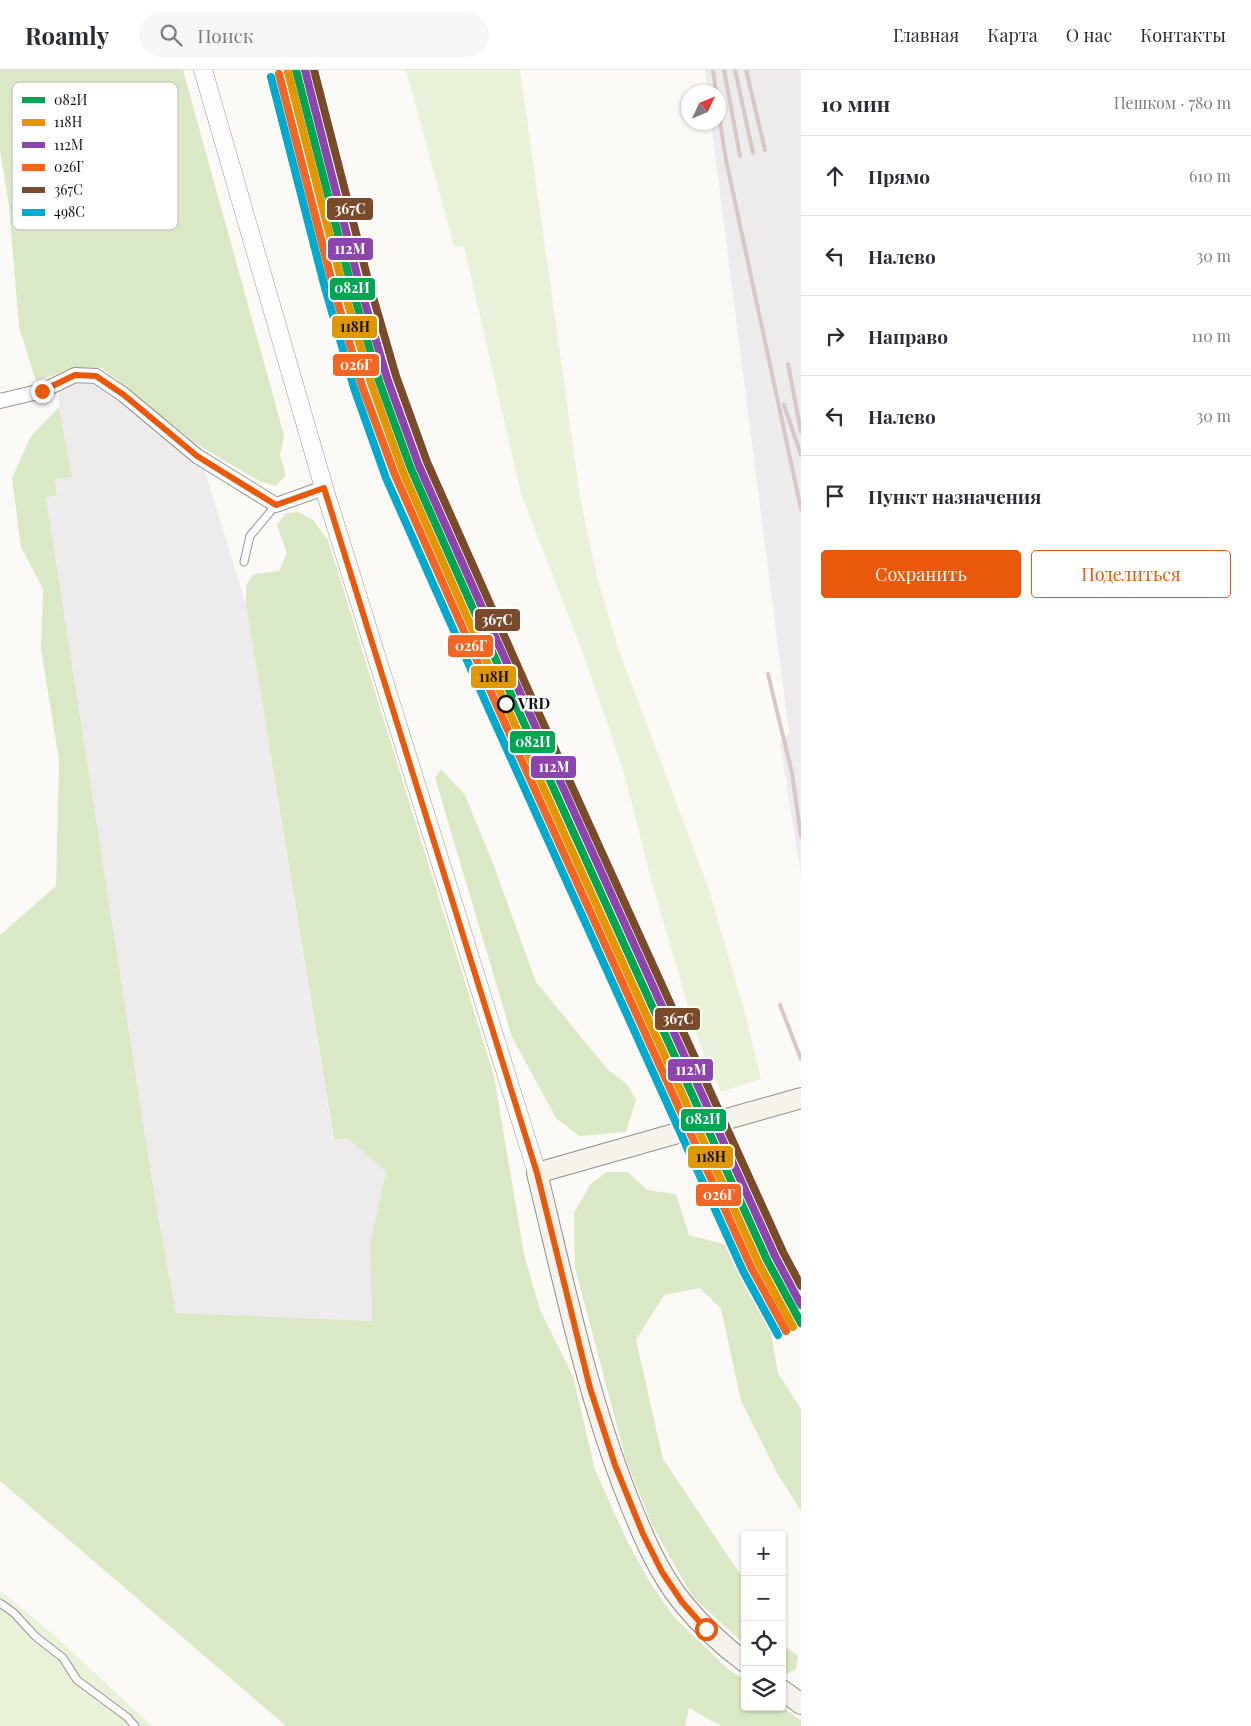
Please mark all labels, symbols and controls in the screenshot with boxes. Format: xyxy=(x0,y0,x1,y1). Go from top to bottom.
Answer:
search box xyxy=(139,12,489,57)
text: Roamly xyxy=(25,19,109,51)
icon: search xyxy=(157,21,185,49)
text: Поиск xyxy=(197,22,254,48)
text: Главная xyxy=(893,23,959,47)
text: Карта xyxy=(987,23,1038,47)
text: О нас xyxy=(1066,23,1112,47)
text: Контакты xyxy=(1140,23,1226,47)
legend xyxy=(12,82,178,230)
north arrow xyxy=(681,85,726,130)
text: 10 мин xyxy=(821,89,890,117)
text: 082И xyxy=(54,90,87,109)
text: Пешком · 780 m xyxy=(1114,92,1231,113)
text: 118Н xyxy=(54,112,83,131)
text: 112М xyxy=(54,135,83,154)
text: 026Г xyxy=(54,157,84,176)
icon: ahead xyxy=(821,162,849,190)
text: Прямо xyxy=(868,163,930,189)
text: 610 m xyxy=(1189,165,1231,186)
text: 367С xyxy=(54,180,83,199)
line badge: 367С xyxy=(326,197,374,221)
text: 367С xyxy=(335,199,366,218)
text: 498С xyxy=(54,202,85,221)
line badge: 112М xyxy=(327,237,374,261)
text: 112М xyxy=(334,239,366,258)
icon: left xyxy=(821,242,849,270)
text: Налево xyxy=(868,243,936,269)
text: 30 m xyxy=(1196,245,1231,266)
line badge: 082И xyxy=(329,277,376,301)
text: 082И xyxy=(334,278,370,297)
line badge: 118Н xyxy=(331,315,378,339)
text: 118Н xyxy=(340,317,370,336)
icon: right xyxy=(821,322,849,350)
text: Направо xyxy=(868,323,948,349)
text: 110 m xyxy=(1191,325,1231,346)
line badge: 026Г xyxy=(332,353,380,377)
text: 026Г xyxy=(340,355,372,374)
route end xyxy=(31,380,54,403)
icon: left xyxy=(821,402,849,430)
text: Налево xyxy=(868,403,936,429)
text: 30 m xyxy=(1196,405,1231,426)
icon: arrive xyxy=(821,482,849,510)
text: Пункт назначения xyxy=(868,483,1041,509)
button: Сохранить xyxy=(821,550,1021,598)
button: Поделиться xyxy=(1031,550,1231,598)
line badge: 367С xyxy=(474,608,521,632)
text: 367С xyxy=(482,610,513,629)
line badge: 026Г xyxy=(447,634,494,658)
text: 026Г xyxy=(455,636,487,655)
line badge: 118Н xyxy=(470,665,517,689)
text: 118Н xyxy=(479,667,509,686)
place label: VRD xyxy=(517,693,550,713)
marker: VRD xyxy=(497,695,515,713)
line badge: 082И xyxy=(509,730,556,754)
text: 082И xyxy=(515,732,551,751)
line badge: 112М xyxy=(530,755,577,779)
text: 112М xyxy=(538,757,570,776)
line badge: 367С xyxy=(654,1007,701,1031)
text: 367С xyxy=(663,1009,694,1028)
line badge: 112М xyxy=(667,1058,714,1082)
text: 112М xyxy=(675,1060,707,1079)
line badge: 082И xyxy=(680,1108,727,1132)
text: 082И xyxy=(685,1109,721,1128)
line badge: 118Н xyxy=(687,1145,734,1169)
text: 118Н xyxy=(696,1147,726,1166)
line badge: 026Г xyxy=(695,1183,742,1207)
text: 026Г xyxy=(703,1185,735,1204)
map controls xyxy=(741,1531,786,1711)
button: + xyxy=(741,1531,786,1576)
button: − xyxy=(741,1576,786,1621)
route start xyxy=(695,1618,718,1641)
button: locate xyxy=(741,1621,786,1666)
button: layers xyxy=(741,1666,786,1711)

